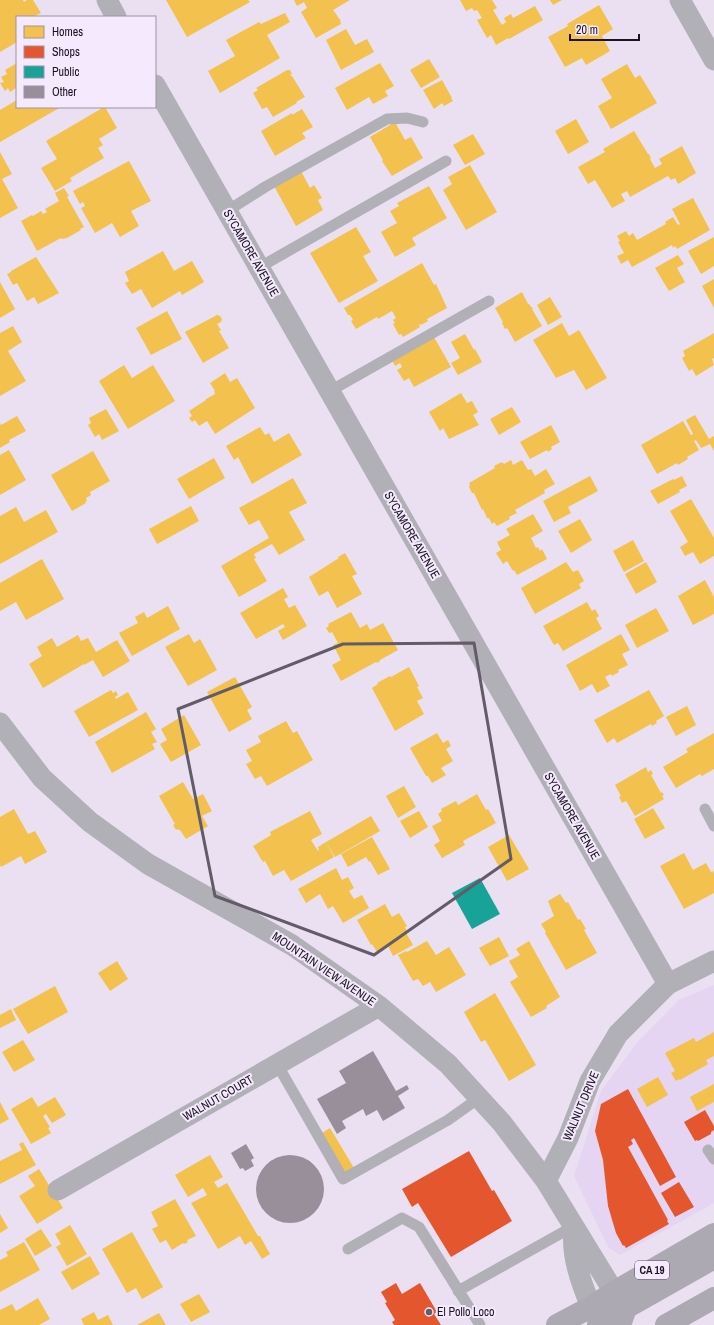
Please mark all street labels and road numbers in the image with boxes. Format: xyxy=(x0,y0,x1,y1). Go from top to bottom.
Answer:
street label: SYCAMORE AVENUE xyxy=(220,206,282,300)
street label: SYCAMORE AVENUE xyxy=(381,488,443,582)
street label: SYCAMORE AVENUE xyxy=(541,769,603,863)
street label: MOUNTAIN VIEW AVENUE xyxy=(269,928,379,1010)
street label: WALNUT DRIVE xyxy=(559,1069,603,1143)
street label: WALNUT COURT xyxy=(180,1071,256,1125)
road number: CA 19 xyxy=(635,1261,669,1279)

